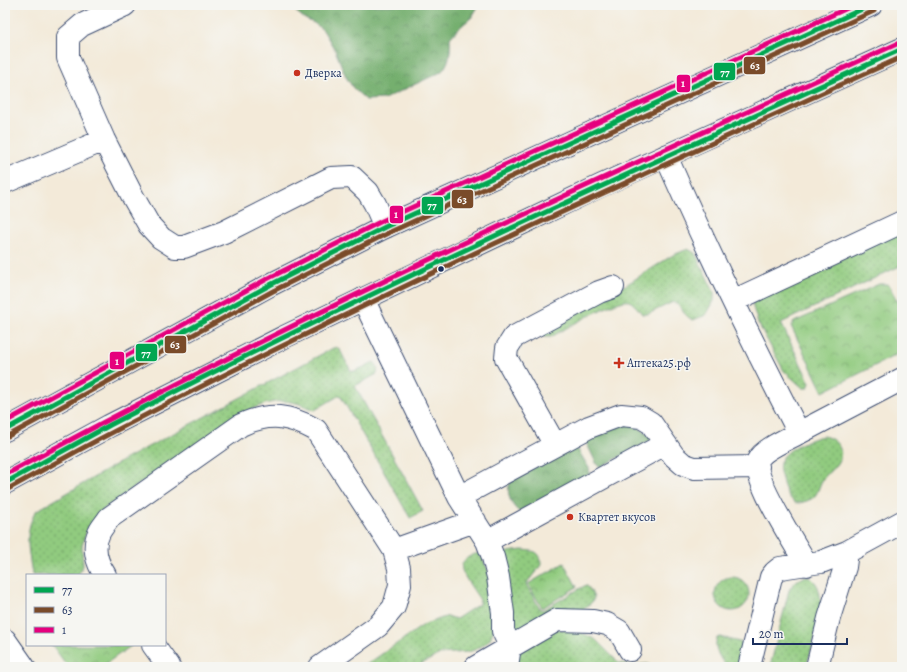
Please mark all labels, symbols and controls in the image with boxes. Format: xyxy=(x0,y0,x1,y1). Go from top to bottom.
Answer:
line badge: 63 xyxy=(743,56,766,75)
text: 63 xyxy=(750,58,760,73)
line badge: 77 xyxy=(713,62,736,81)
place label: Дверка xyxy=(305,65,342,81)
text: 77 xyxy=(720,65,730,80)
marker: Дверка xyxy=(292,68,302,78)
line badge: 1 xyxy=(676,74,691,93)
text: 1 xyxy=(681,76,685,91)
line badge: 63 xyxy=(451,189,474,209)
text: 63 xyxy=(457,192,467,207)
line badge: 77 xyxy=(421,196,444,215)
text: 77 xyxy=(427,198,437,213)
line badge: 1 xyxy=(389,205,404,224)
text: 1 xyxy=(394,207,398,222)
unlabelled marker xyxy=(436,264,446,274)
line badge: 63 xyxy=(164,335,187,354)
text: 63 xyxy=(170,337,180,352)
line badge: 77 xyxy=(135,343,158,362)
text: 77 xyxy=(141,346,151,361)
line badge: 1 xyxy=(109,351,125,370)
text: 1 xyxy=(115,354,119,369)
place label: Аптека25.рф xyxy=(626,355,691,371)
marker: Аптека25.рф xyxy=(614,358,624,368)
place label: Квартет вкусов xyxy=(578,509,656,525)
marker: Квартет вкусов xyxy=(565,512,575,522)
legend xyxy=(26,574,166,646)
text: 77 xyxy=(62,582,73,598)
text: 63 xyxy=(62,602,73,618)
scale bar xyxy=(753,620,847,646)
text: 1 xyxy=(62,622,66,638)
text: 20 m xyxy=(759,626,783,642)

